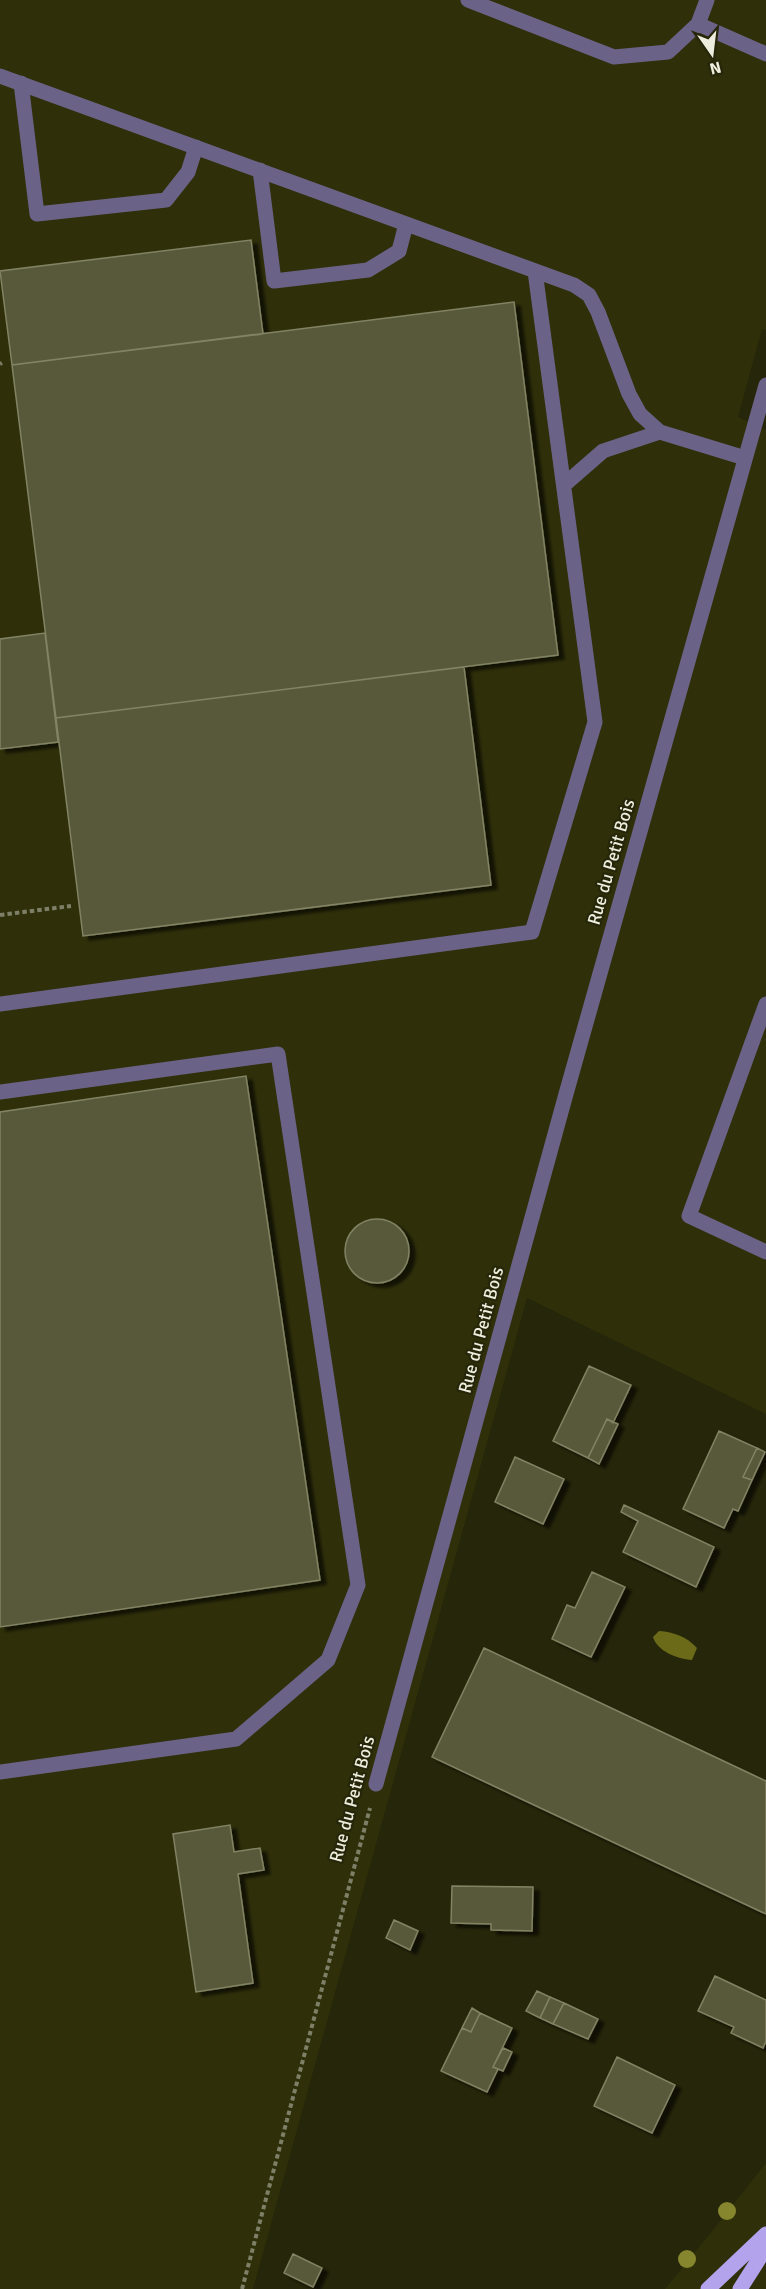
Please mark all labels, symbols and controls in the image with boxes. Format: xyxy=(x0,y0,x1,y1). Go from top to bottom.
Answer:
north arrow xyxy=(682,24,742,84)
text: N xyxy=(708,57,723,79)
street label: Rue du Petit Bois xyxy=(583,796,639,927)
street label: Rue du Petit Bois xyxy=(454,1264,508,1396)
street label: Rue du Petit Bois xyxy=(325,1733,379,1865)

